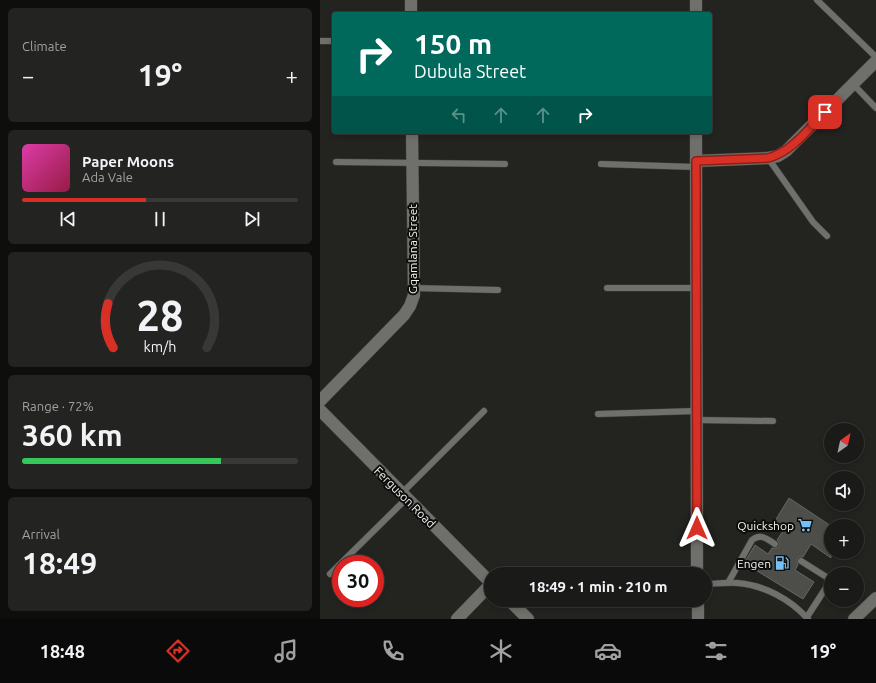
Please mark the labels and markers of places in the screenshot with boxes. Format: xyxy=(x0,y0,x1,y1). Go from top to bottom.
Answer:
pin xyxy=(808,95,842,129)
supermarket icon: Quickshop xyxy=(797,517,813,533)
place label: Quickshop xyxy=(737,519,794,532)
fuel station icon: Engen xyxy=(774,555,790,571)
place label: Engen xyxy=(737,557,771,570)

